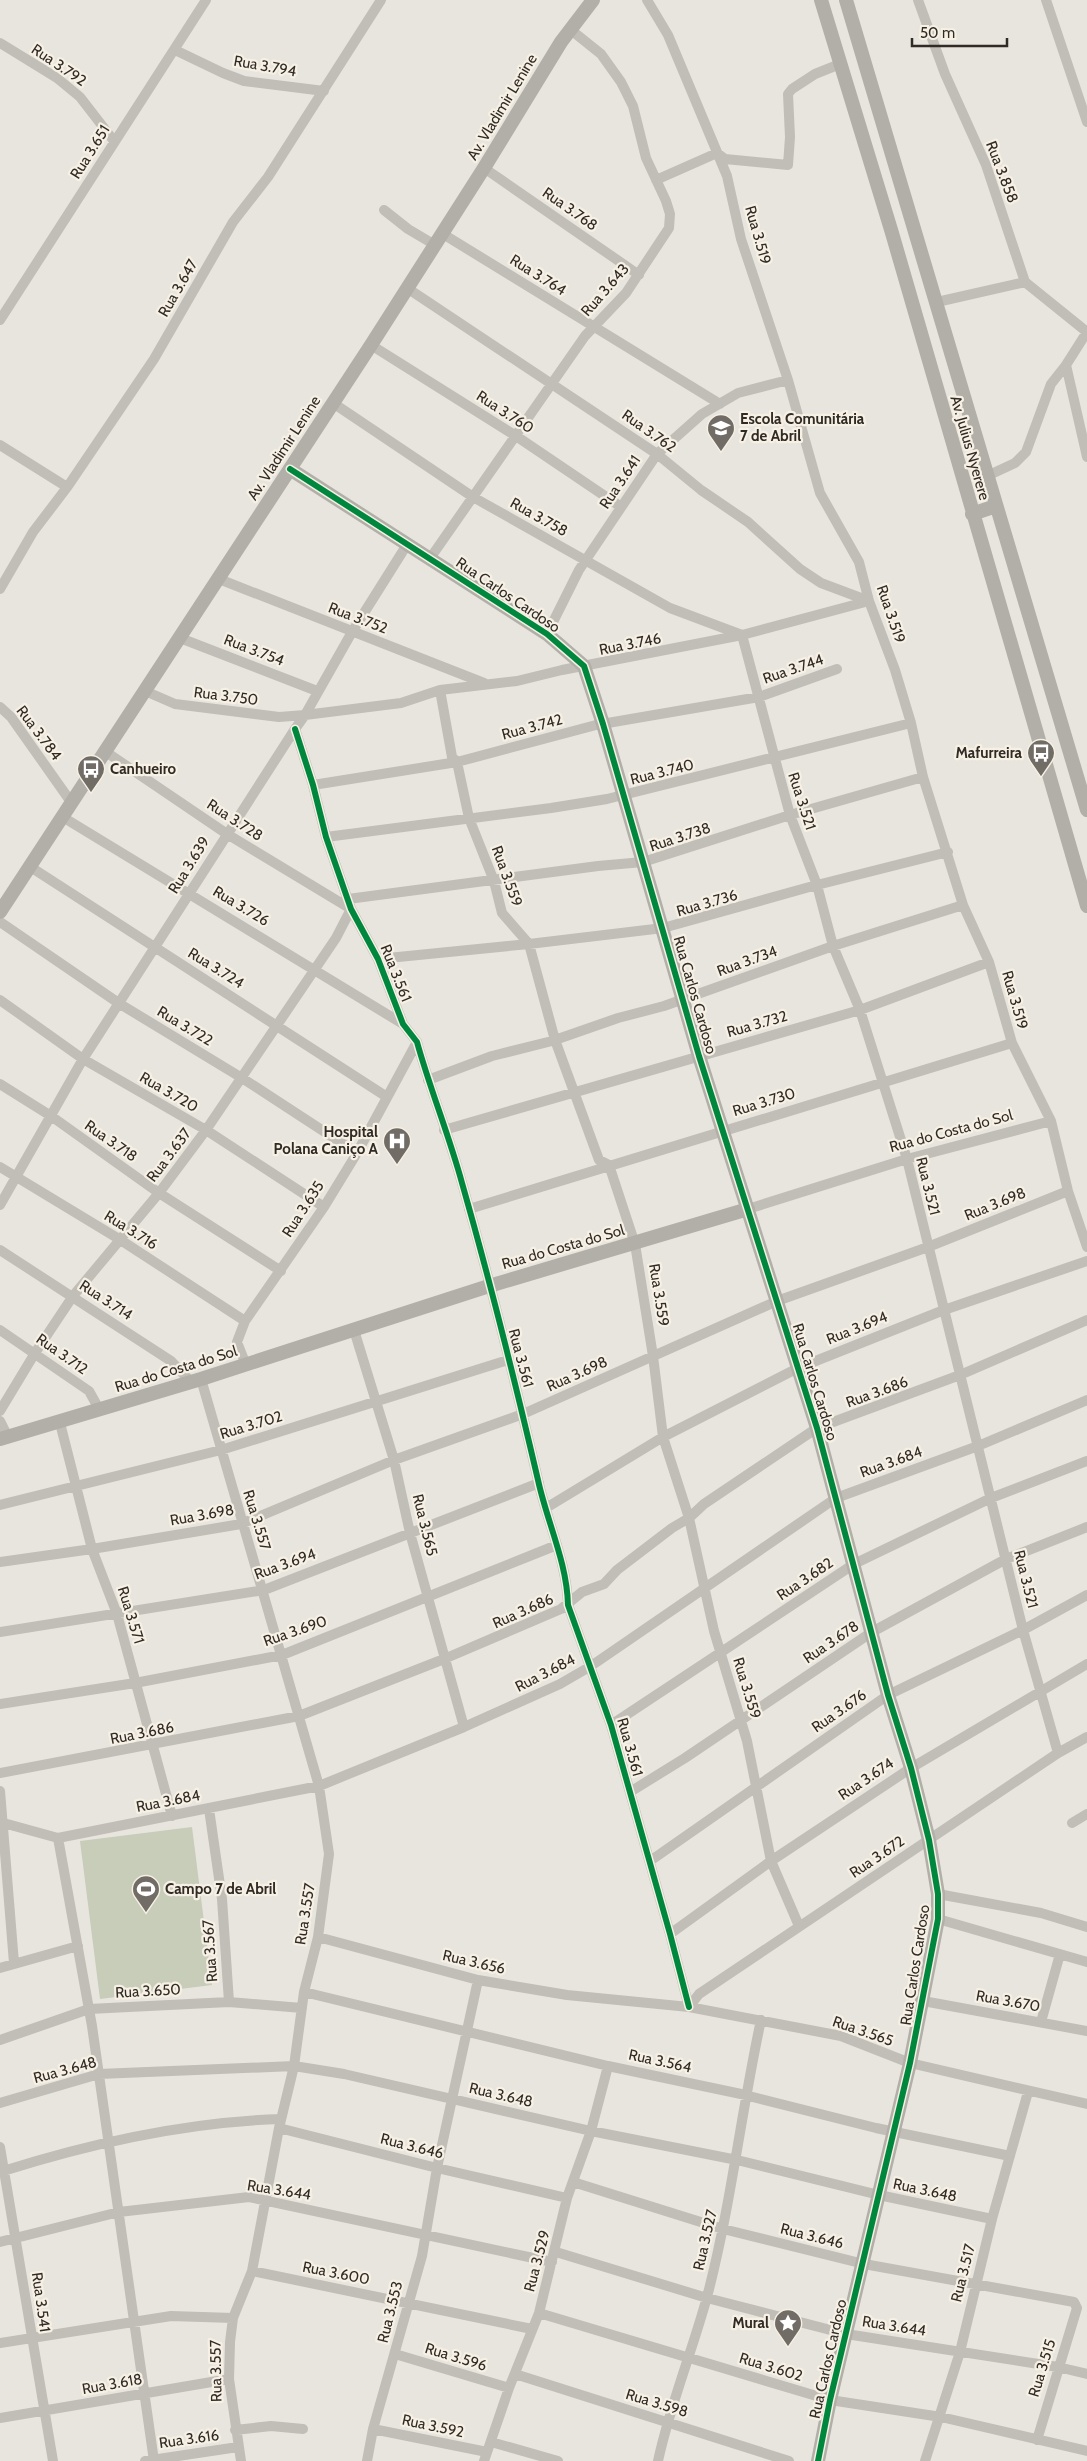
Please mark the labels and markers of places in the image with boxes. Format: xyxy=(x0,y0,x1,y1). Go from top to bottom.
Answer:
place label: Escola Comunitária 7 de Abril xyxy=(740,410,865,445)
school or university icon: Escola Comunitária 7 de Abril xyxy=(706,413,736,452)
bus stop icon: Mafurreira xyxy=(1026,738,1056,777)
place label: Mafurreira xyxy=(955,744,1023,762)
bus stop icon: Canhueiro xyxy=(76,754,106,793)
place label: Canhueiro xyxy=(110,760,177,778)
place label: Hospital Polana Caniço A xyxy=(274,1123,379,1158)
hospital icon: Hospital Polana Caniço A xyxy=(382,1126,412,1165)
sports icon: Campo 7 de Abril xyxy=(131,1874,161,1913)
place label: Campo 7 de Abril xyxy=(165,1880,276,1898)
place icon: Mural xyxy=(773,2308,803,2347)
place label: Mural xyxy=(732,2314,769,2332)

